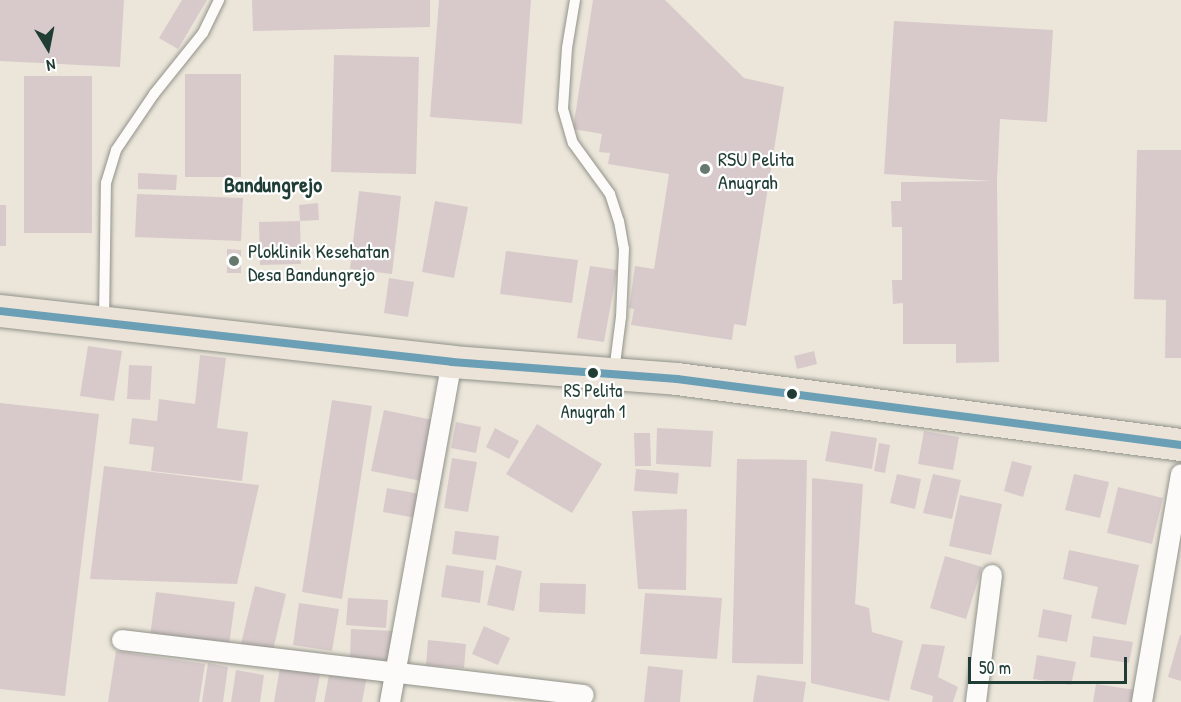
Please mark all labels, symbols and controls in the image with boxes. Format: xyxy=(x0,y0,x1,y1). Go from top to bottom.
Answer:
north arrow xyxy=(18,18,78,78)
text: N xyxy=(45,54,57,77)
place label: RSU Pelita Anugrah xyxy=(718,146,794,193)
marker: RSU Pelita Anugrah xyxy=(696,160,714,178)
district label: Bandungrejo xyxy=(224,172,322,198)
place label: Ploklinik Kesehatan Desa Bandungrejo xyxy=(248,238,390,285)
marker: Ploklinik Kesehatan Desa Bandungrejo xyxy=(225,252,243,270)
marker: RS Pelita Anugrah 1 xyxy=(587,367,599,379)
place label: RS Pelita Anugrah 1 xyxy=(561,381,625,424)
unlabelled marker xyxy=(786,388,798,400)
scale bar xyxy=(971,645,1130,683)
text: 50 m xyxy=(979,655,1011,680)

